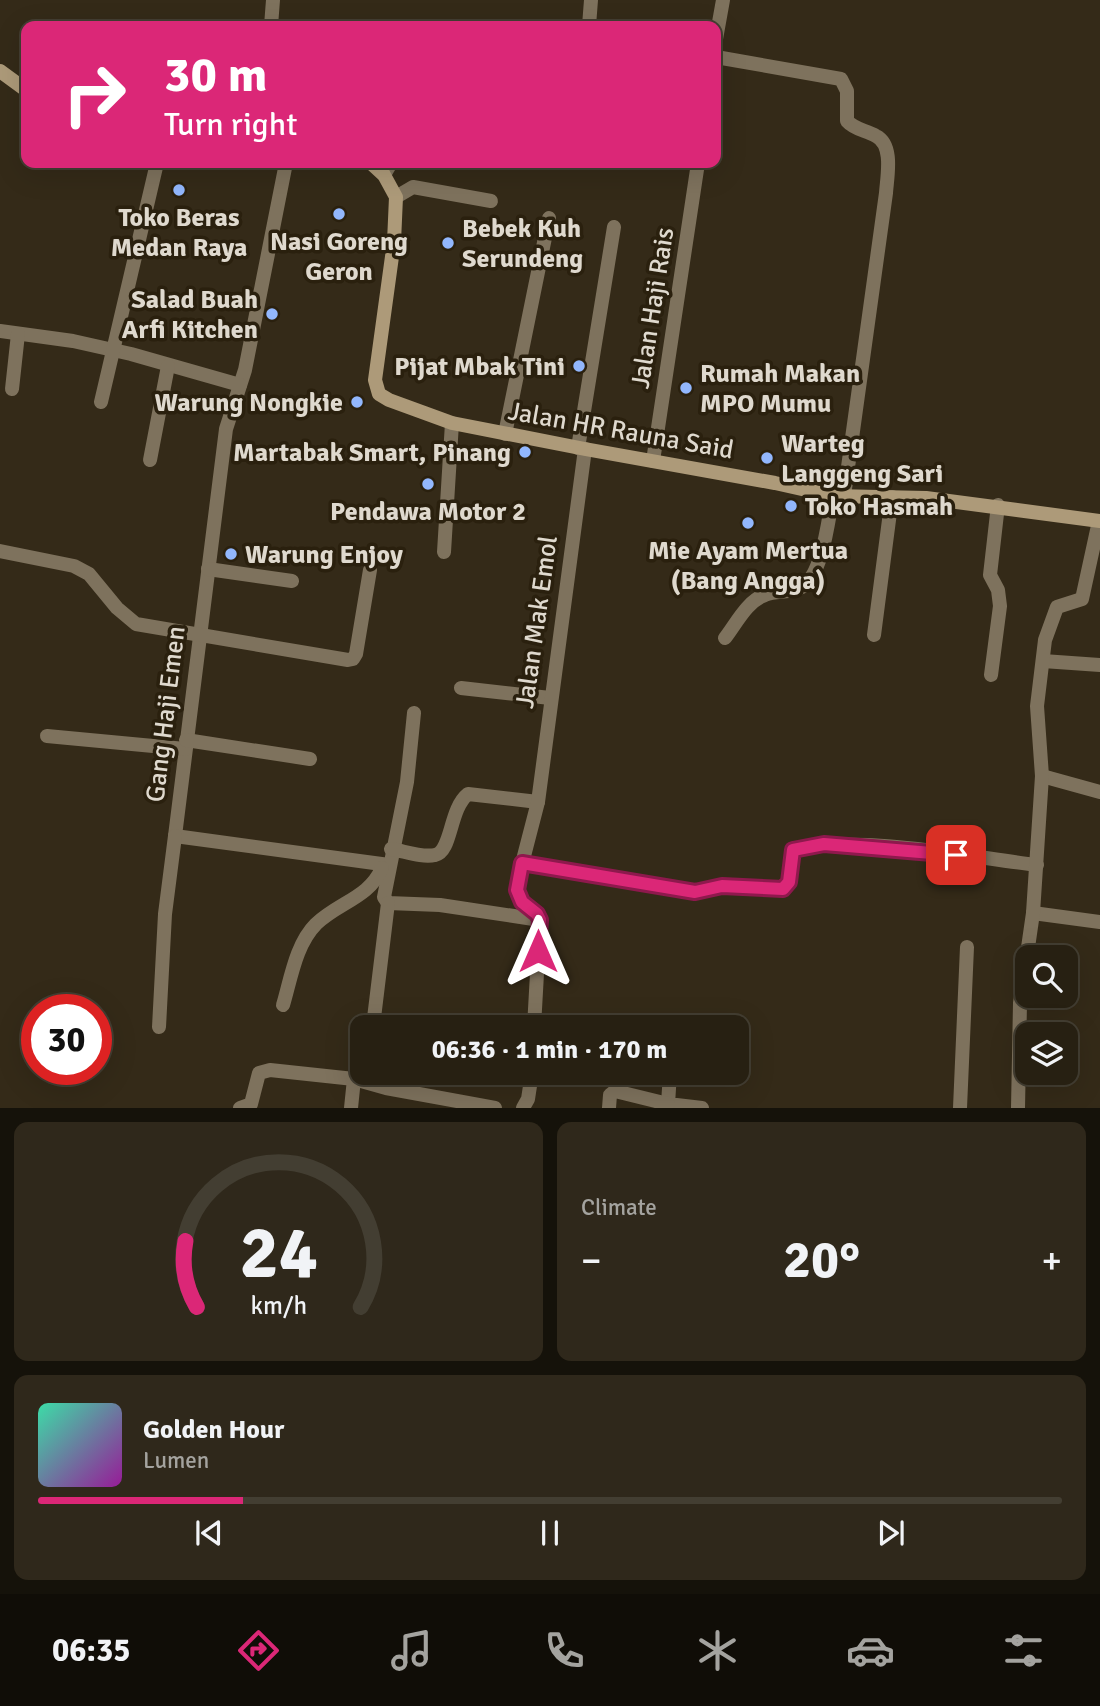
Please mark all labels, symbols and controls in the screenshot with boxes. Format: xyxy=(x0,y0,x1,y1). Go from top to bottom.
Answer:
text: 30 m xyxy=(164,45,267,105)
icon: right xyxy=(49,49,140,140)
text: Turn right xyxy=(164,105,297,144)
marker: Toko Beras Medan Raya xyxy=(171,182,187,198)
place label: Toko Beras Medan Raya xyxy=(111,202,247,264)
marker: Nasi Goreng Geron xyxy=(331,206,347,222)
place label: Bebek Kuh Serundeng xyxy=(462,213,583,275)
street label: Jalan Haji Rais xyxy=(624,225,682,391)
place label: Nasi Goreng Geron xyxy=(270,226,408,288)
marker: Bebek Kuh Serundeng xyxy=(440,235,456,251)
place label: Salad Buah Arfi Kitchen xyxy=(122,284,258,346)
marker: Salad Buah Arfi Kitchen xyxy=(264,306,280,322)
place label: Pijat Mbak Tini xyxy=(394,351,565,383)
marker: Pijat Mbak Tini xyxy=(571,358,587,374)
place label: Rumah Makan MPO Mumu xyxy=(700,358,860,420)
marker: Rumah Makan MPO Mumu xyxy=(678,380,694,396)
place label: Warung Nongkie xyxy=(155,387,343,419)
marker: Warung Nongkie xyxy=(349,394,365,410)
street label: Jalan HR Rauna Said xyxy=(506,395,736,467)
place label: Warteg Langgeng Sari xyxy=(781,428,943,490)
place label: Martabak Smart, Pinang xyxy=(233,437,511,469)
marker: Martabak Smart, Pinang xyxy=(517,444,533,460)
marker: Warteg Langgeng Sari xyxy=(759,450,775,466)
marker: Pendawa Motor 2 xyxy=(420,476,436,492)
place label: Toko Hasmah xyxy=(805,491,953,523)
place label: Pendawa Motor 2 xyxy=(330,496,526,528)
marker: Toko Hasmah xyxy=(783,498,799,514)
marker: Mie Ayam Mertua (Bang Angga) xyxy=(740,515,756,531)
street label: Jalan Mak Emol xyxy=(509,534,565,711)
place label: Mie Ayam Mertua (Bang Angga) xyxy=(648,535,848,597)
place label: Warung Enjoy xyxy=(245,539,403,571)
marker: Warung Enjoy xyxy=(223,546,239,562)
street label: Gang Haji Emen xyxy=(139,624,193,804)
pin xyxy=(926,825,986,885)
icon: arrive xyxy=(937,836,975,874)
position arrow xyxy=(501,914,575,988)
map controls xyxy=(1015,945,1078,1085)
button: search xyxy=(1015,945,1078,1008)
speed limit sign: 30 xyxy=(21,994,112,1085)
button: layers xyxy=(1015,1022,1078,1085)
text: 06:36 · 1 min · 170 m xyxy=(432,1034,667,1066)
text: Climate xyxy=(581,1193,657,1222)
text: 24 xyxy=(239,1210,318,1299)
text: 20° xyxy=(783,1228,860,1292)
text: − xyxy=(581,1237,602,1284)
text: + xyxy=(1041,1237,1062,1284)
text: km/h xyxy=(250,1290,307,1321)
text: Golden Hour xyxy=(143,1414,284,1446)
text: Lumen xyxy=(143,1446,209,1475)
icon: previous xyxy=(190,1514,228,1552)
icon: pause xyxy=(531,1514,569,1552)
icon: next xyxy=(872,1514,910,1552)
icon: directions xyxy=(234,1626,283,1675)
icon: music xyxy=(387,1626,436,1675)
icon: phone xyxy=(540,1626,589,1675)
icon: climate xyxy=(693,1626,742,1675)
icon: car xyxy=(846,1626,895,1675)
icon: filters xyxy=(999,1626,1048,1675)
text: 06:35 xyxy=(52,1631,131,1670)

